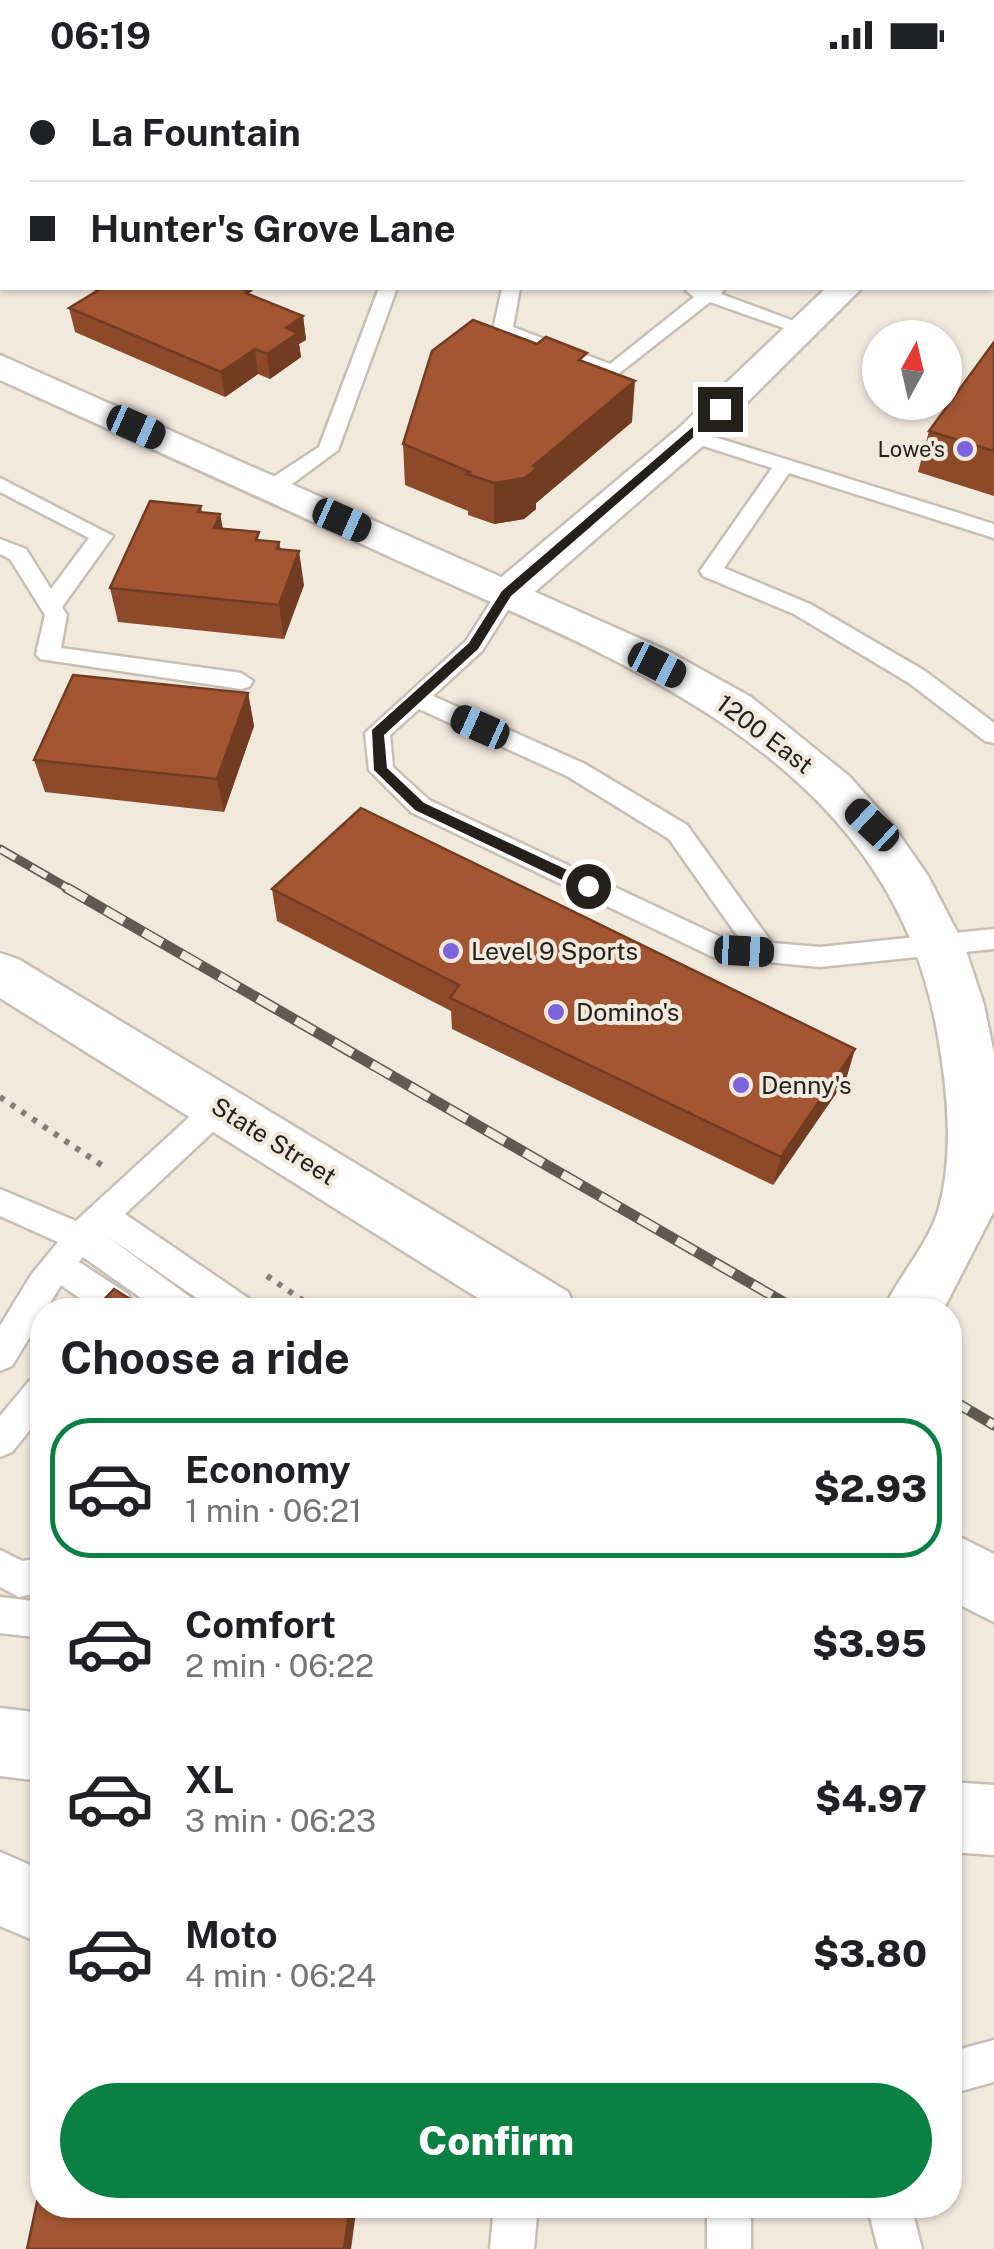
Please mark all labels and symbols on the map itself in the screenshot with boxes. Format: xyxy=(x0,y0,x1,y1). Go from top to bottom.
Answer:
north arrow xyxy=(862,320,962,420)
route end xyxy=(698,387,743,432)
car xyxy=(102,401,170,453)
place label: Lowe's xyxy=(878,436,945,462)
marker: Lowe's xyxy=(954,438,976,460)
car xyxy=(308,494,376,546)
car xyxy=(623,638,691,692)
street label: 1200 East xyxy=(711,688,819,780)
car xyxy=(446,701,514,753)
car xyxy=(840,794,904,856)
route start xyxy=(566,864,611,909)
car xyxy=(713,934,775,968)
place label: Level 9 Sports xyxy=(471,936,638,966)
marker: Level 9 Sports xyxy=(440,940,462,962)
place label: Domino's xyxy=(576,997,679,1027)
marker: Domino's xyxy=(545,1001,567,1023)
place label: Denny's xyxy=(761,1070,852,1100)
marker: Denny's xyxy=(730,1074,752,1096)
street label: State Street xyxy=(206,1091,342,1191)

